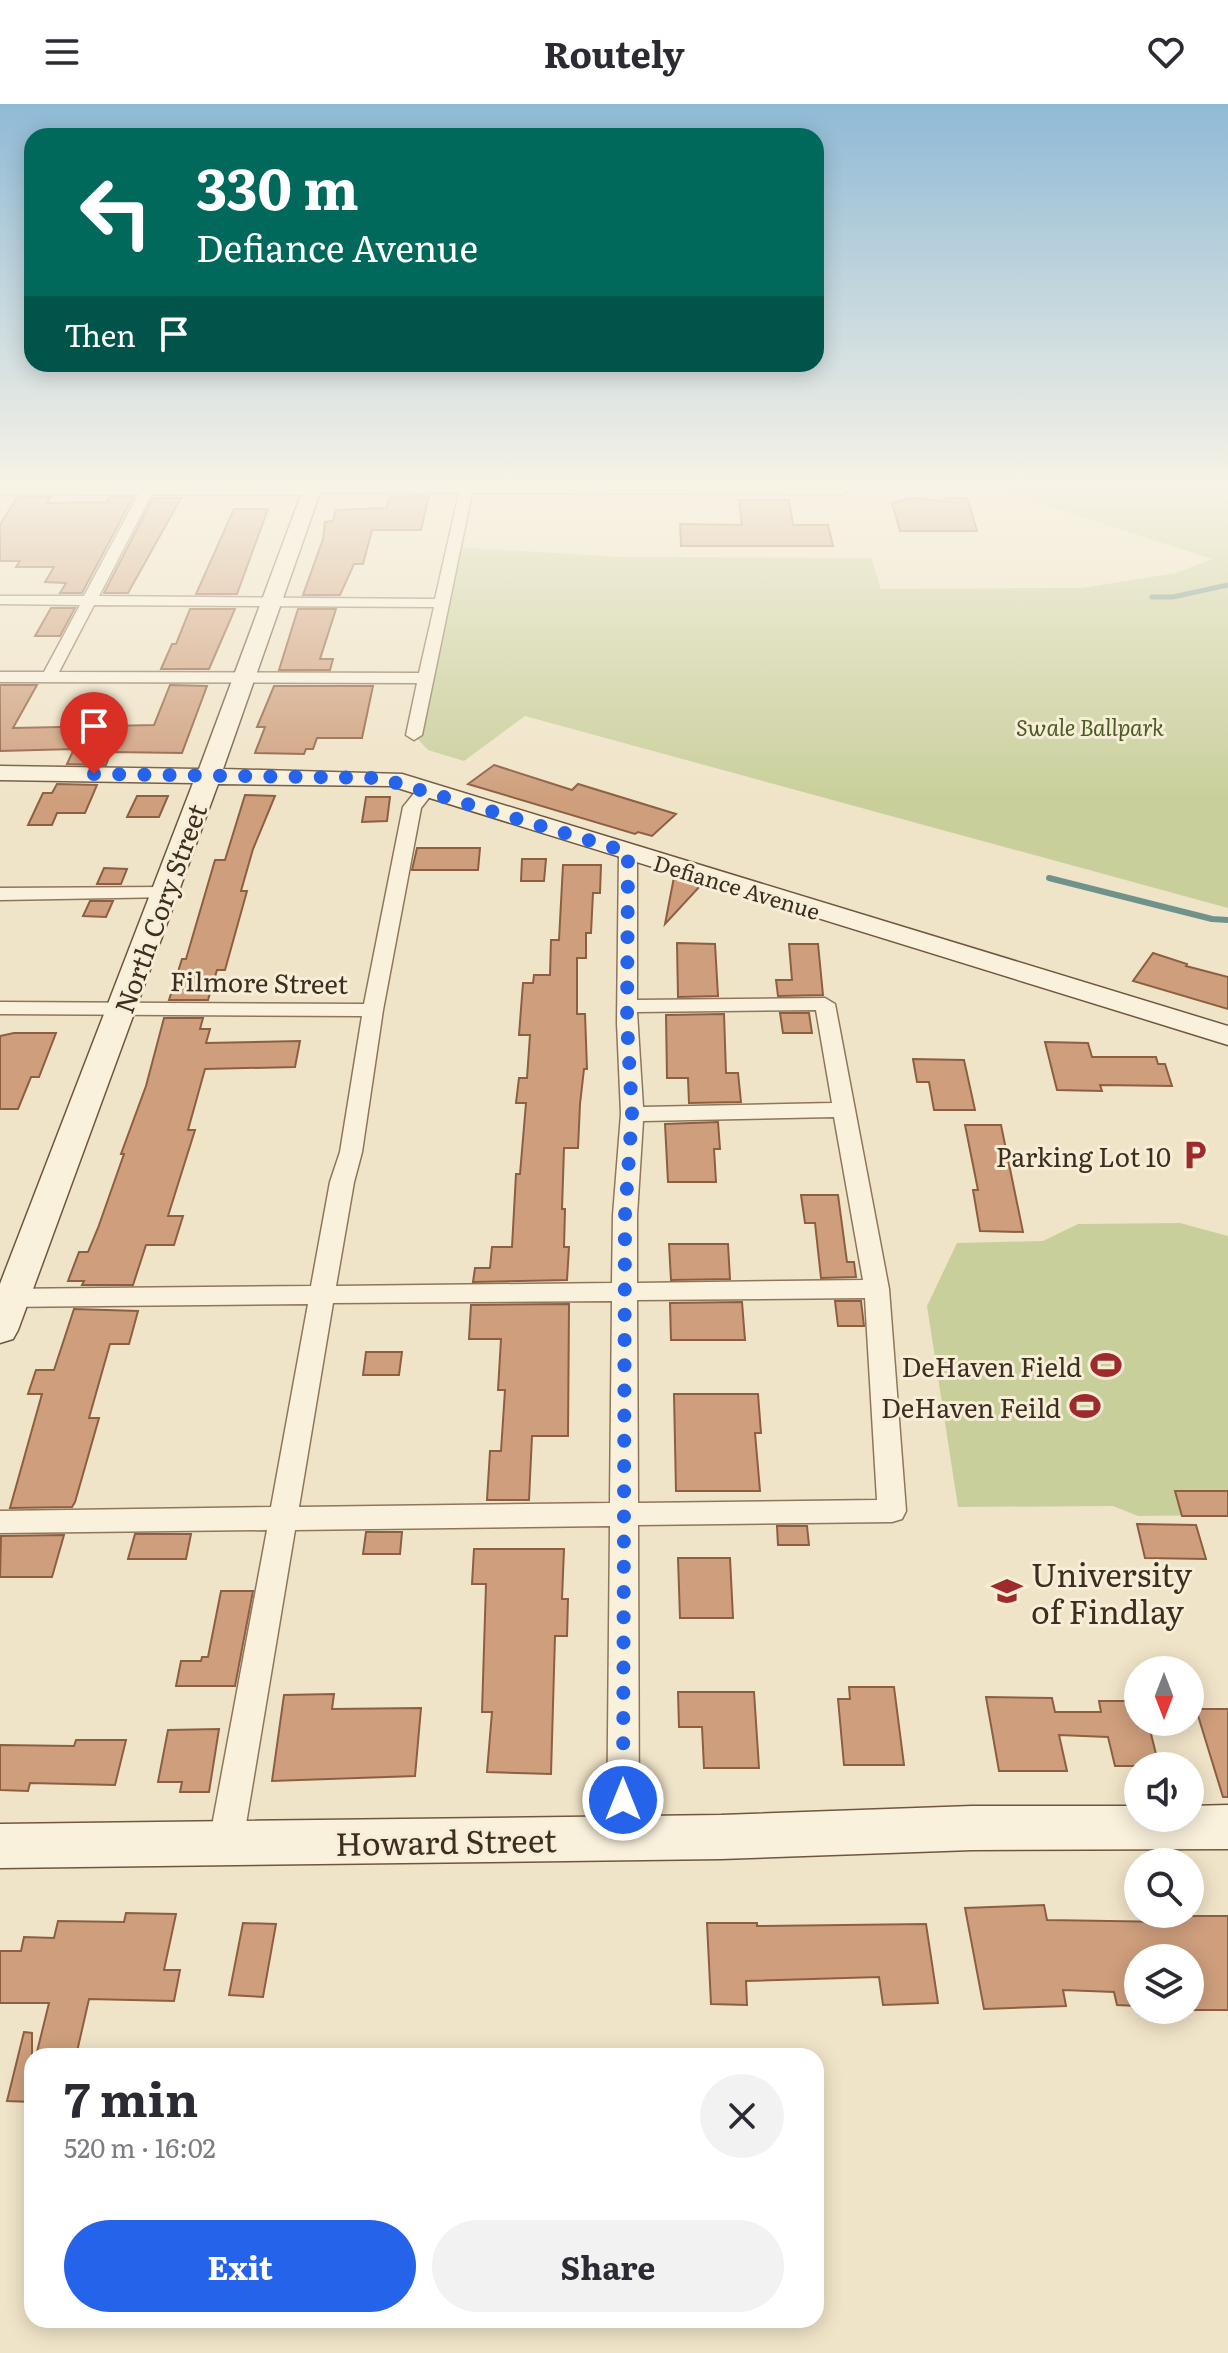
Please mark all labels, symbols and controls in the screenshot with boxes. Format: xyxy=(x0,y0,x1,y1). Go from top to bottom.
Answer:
text: Routely xyxy=(543,26,685,79)
icon: menu xyxy=(40,30,84,74)
icon: heart xyxy=(1144,30,1188,74)
text: 330 m xyxy=(196,144,359,227)
icon: left xyxy=(64,160,168,264)
text: Defiance Avenue xyxy=(196,220,478,273)
text: Then xyxy=(64,312,136,356)
icon: arrive xyxy=(152,312,196,356)
pin xyxy=(60,692,128,774)
icon: arrive xyxy=(72,704,116,748)
park label: Swale Ballpark xyxy=(1016,710,1164,743)
street label: North Cory Street xyxy=(103,797,215,1018)
street label: Defiance Avenue xyxy=(650,845,824,927)
street label: Filmore Street xyxy=(170,960,349,1002)
place label: Parking Lot 10 xyxy=(996,1136,1171,1175)
parking icon: Parking Lot 10 xyxy=(1178,1138,1212,1172)
place label: DeHaven Field xyxy=(901,1346,1082,1385)
sports icon: DeHaven Field xyxy=(1089,1348,1123,1382)
place label: DeHaven Feild xyxy=(881,1387,1061,1426)
sports icon: DeHaven Feild xyxy=(1068,1389,1102,1423)
place label: University of Findlay xyxy=(1031,1549,1193,1634)
school or university icon: University of Findlay xyxy=(990,1574,1024,1608)
north arrow xyxy=(1124,1656,1204,1736)
map controls xyxy=(1124,1656,1204,2024)
button: sound xyxy=(1124,1752,1204,1832)
position arrow xyxy=(581,1758,665,1842)
street label: Howard Street xyxy=(335,1814,557,1866)
button: search xyxy=(1124,1848,1204,1928)
button: layers xyxy=(1124,1944,1204,2024)
text: 7 min xyxy=(64,2061,198,2132)
button: close xyxy=(700,2074,784,2158)
text: 520 m · 16:02 xyxy=(64,2127,216,2166)
button: Exit xyxy=(64,2220,416,2312)
button: Share xyxy=(432,2220,784,2312)

